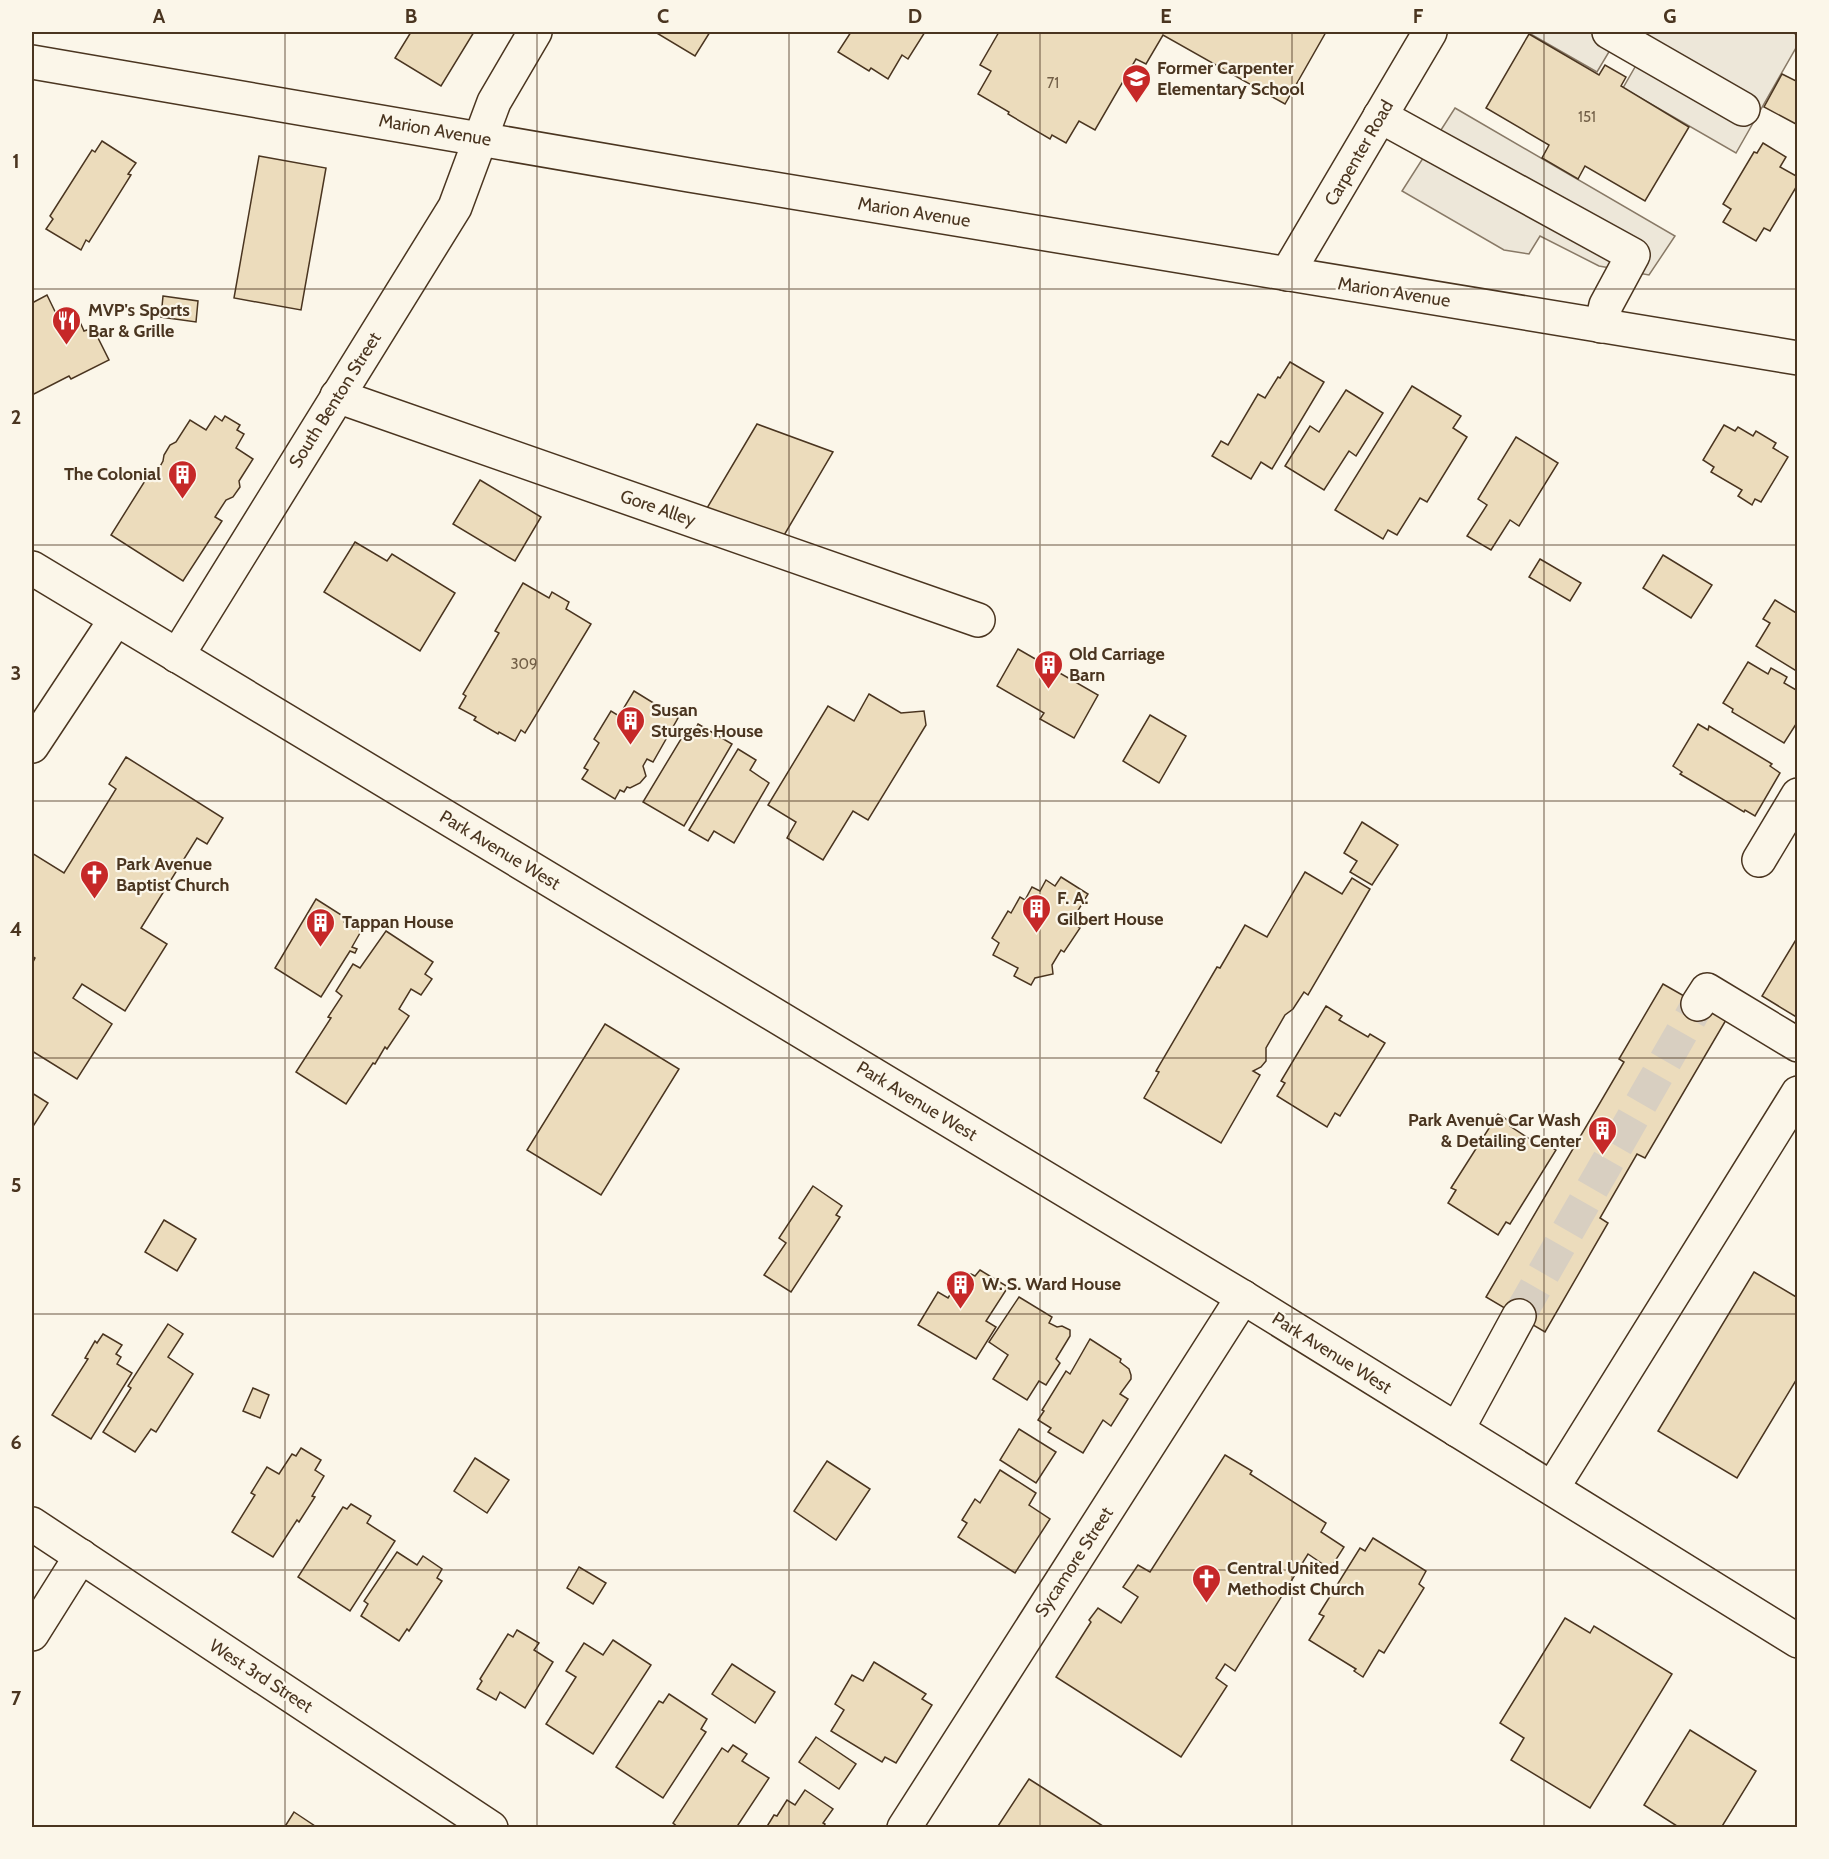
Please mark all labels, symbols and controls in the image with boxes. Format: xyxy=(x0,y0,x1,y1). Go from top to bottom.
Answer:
text: A xyxy=(153,4,166,28)
text: B xyxy=(405,4,417,28)
text: C xyxy=(657,4,669,28)
text: D xyxy=(908,4,922,28)
text: E xyxy=(1160,4,1172,28)
text: F xyxy=(1413,4,1424,28)
text: G xyxy=(1663,4,1677,28)
place label: Former Carpenter Elementary School xyxy=(1157,57,1305,100)
school or university icon: Former Carpenter Elementary School xyxy=(1120,62,1152,104)
house number: 71 xyxy=(1047,74,1059,92)
street label: Carpenter Road xyxy=(1320,96,1398,210)
house number: 151 xyxy=(1578,108,1596,126)
street label: Marion Avenue xyxy=(377,109,493,151)
text: 1 xyxy=(12,149,20,173)
street label: Marion Avenue xyxy=(856,192,972,232)
street label: Marion Avenue xyxy=(1336,272,1452,312)
place label: MVP's Sports Bar & Grille xyxy=(88,299,190,342)
restaurant icon: MVP's Sports Bar & Grille xyxy=(51,304,83,346)
street label: South Benton Street xyxy=(284,328,386,472)
text: 2 xyxy=(11,405,21,429)
building icon: The Colonial xyxy=(166,458,198,500)
place label: The Colonial xyxy=(64,463,161,485)
street label: Gore Alley xyxy=(617,485,699,531)
place label: Old Carriage Barn xyxy=(1069,643,1165,686)
building icon: Old Carriage Barn xyxy=(1032,648,1064,690)
house number: 309 xyxy=(510,655,538,673)
text: 3 xyxy=(11,661,21,685)
place label: Susan Sturges House xyxy=(651,699,763,742)
building icon: Susan Sturges House xyxy=(614,704,646,746)
street label: Park Avenue West xyxy=(436,805,564,895)
place label: Park Avenue Baptist Church xyxy=(116,853,229,896)
church icon: Park Avenue Baptist Church xyxy=(79,858,111,900)
place label: F. A. Gilbert House xyxy=(1057,887,1164,930)
building icon: F. A. Gilbert House xyxy=(1020,892,1052,934)
building icon: Tappan House xyxy=(305,906,337,948)
place label: Tappan House xyxy=(342,911,454,933)
text: 4 xyxy=(10,917,22,941)
street label: Park Avenue West xyxy=(853,1056,981,1146)
place label: Park Avenue Car Wash & Detailing Center xyxy=(1408,1109,1581,1152)
building icon: Park Avenue Car Wash & Detailing Center xyxy=(1586,1114,1618,1156)
text: 5 xyxy=(11,1173,21,1197)
building icon: W. S. Ward House xyxy=(945,1268,977,1310)
place label: W. S. Ward House xyxy=(982,1273,1121,1295)
street label: Park Avenue West xyxy=(1268,1307,1396,1399)
text: 6 xyxy=(10,1430,22,1454)
street label: Sycamore Street xyxy=(1030,1503,1118,1621)
place label: Central United Methodist Church xyxy=(1227,1557,1365,1600)
church icon: Central United Methodist Church xyxy=(1190,1562,1222,1604)
street label: West 3rd Street xyxy=(205,1634,317,1718)
text: 7 xyxy=(11,1686,22,1710)

